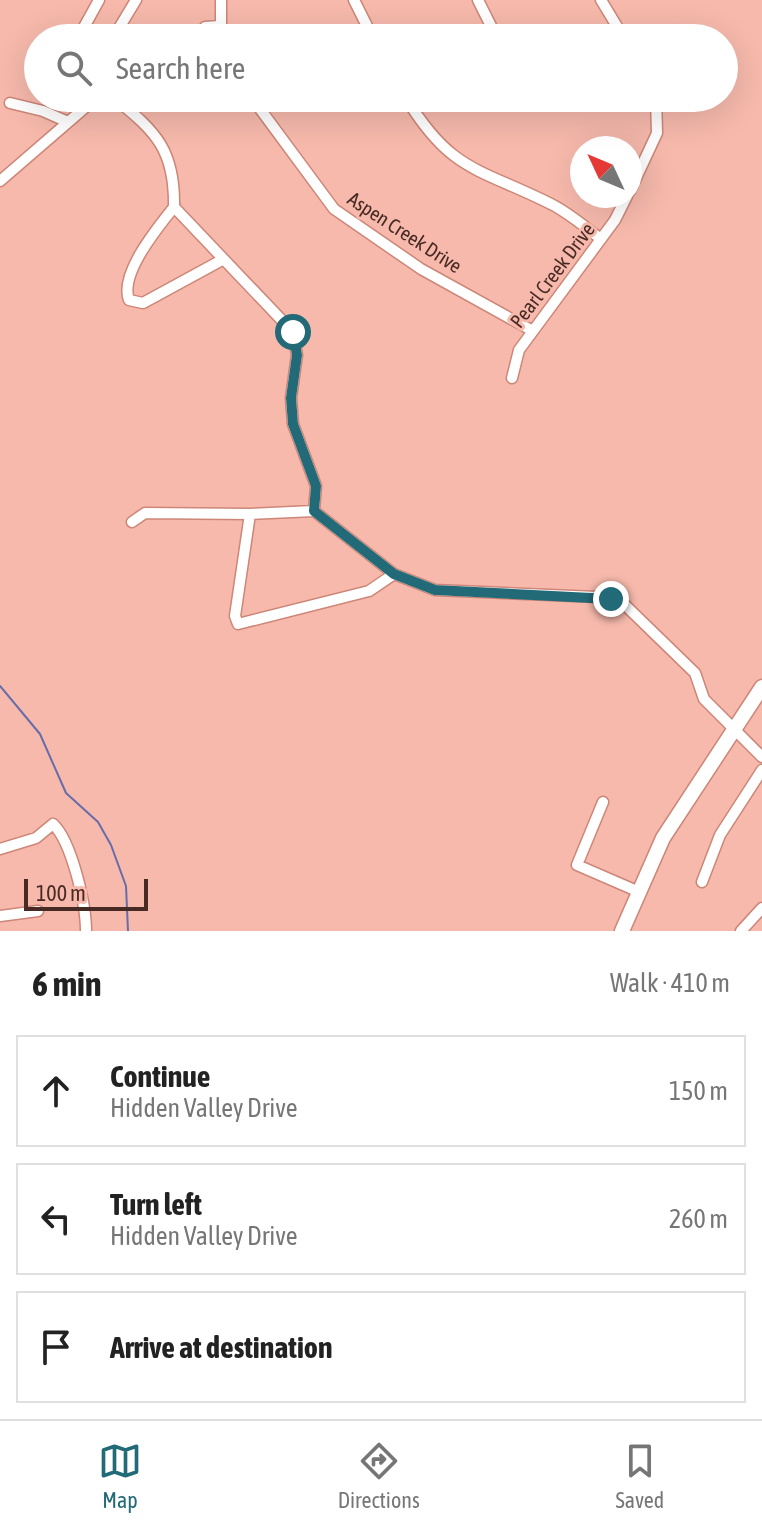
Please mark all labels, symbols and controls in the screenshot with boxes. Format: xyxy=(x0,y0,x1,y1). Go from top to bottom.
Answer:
search box xyxy=(24,24,738,112)
icon: search xyxy=(52,46,96,90)
text: Search here xyxy=(116,51,245,85)
north arrow xyxy=(570,136,642,208)
street label: Aspen Creek Drive xyxy=(344,187,466,277)
street label: Pearl Creek Drive xyxy=(505,218,599,332)
route start xyxy=(275,314,311,350)
route end xyxy=(593,581,629,617)
scale bar xyxy=(24,875,148,911)
text: 100 m xyxy=(36,880,86,906)
text: 6 min xyxy=(32,964,101,1003)
text: Walk · 410 m xyxy=(610,968,730,998)
text: Continue xyxy=(110,1059,210,1093)
icon: ahead xyxy=(34,1069,78,1113)
text: 150 m xyxy=(669,1076,728,1106)
text: Hidden Valley Drive xyxy=(110,1093,298,1123)
text: Turn left xyxy=(110,1187,202,1221)
icon: left xyxy=(34,1197,78,1241)
text: 260 m xyxy=(669,1204,728,1234)
text: Hidden Valley Drive xyxy=(110,1221,298,1251)
icon: arrive xyxy=(34,1325,78,1369)
text: Arrive at destination xyxy=(110,1330,332,1364)
tab: Map xyxy=(98,1439,142,1513)
tab: Directions xyxy=(338,1439,420,1513)
tab: Saved xyxy=(615,1439,664,1513)

